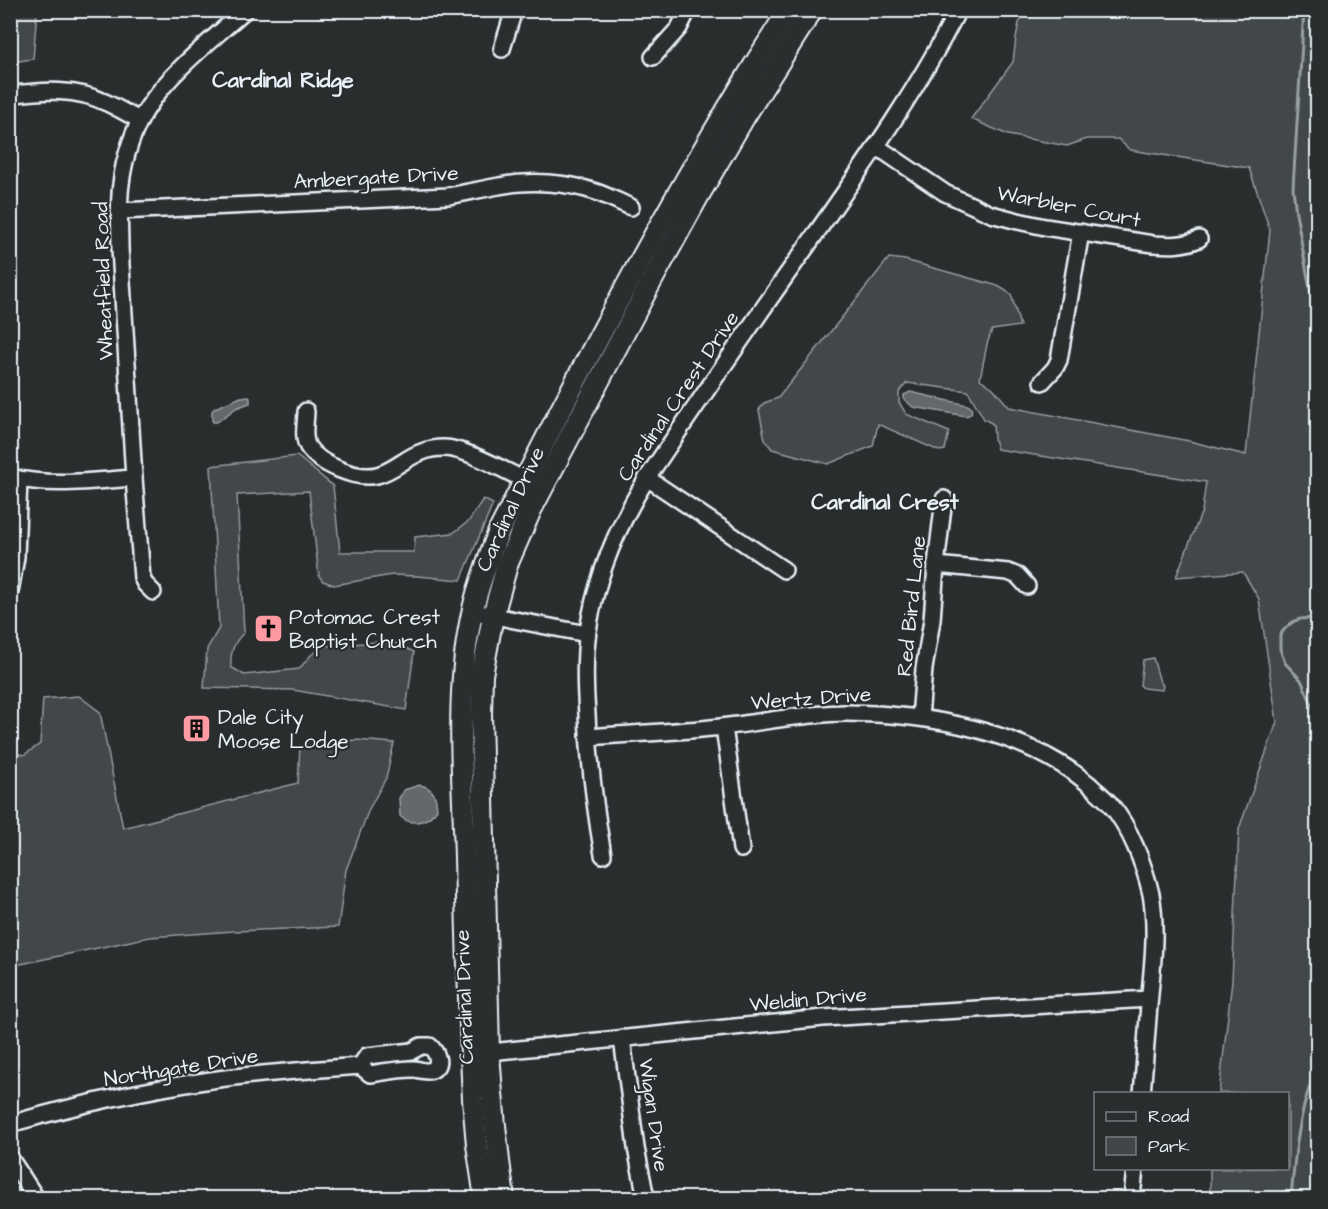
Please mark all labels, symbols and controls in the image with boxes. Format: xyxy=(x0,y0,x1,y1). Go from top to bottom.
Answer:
district label: Cardinal Ridge xyxy=(212,65,354,97)
street label: Ambergate Drive xyxy=(293,159,459,198)
street label: Warbler Court xyxy=(995,178,1144,235)
street label: Wheatfield Road xyxy=(86,201,121,361)
street label: Cardinal Crest Drive xyxy=(611,305,746,487)
street label: Cardinal Drive xyxy=(469,442,552,576)
district label: Cardinal Crest xyxy=(811,487,960,518)
street label: Red Bird Lane xyxy=(890,534,933,678)
place label: Potomac Crest Baptist Church xyxy=(289,603,441,657)
church icon: Potomac Crest Baptist Church xyxy=(252,613,284,645)
street label: Wertz Drive xyxy=(750,680,872,717)
place label: Dale City Moose Lodge xyxy=(218,703,349,758)
building icon: Dale City Moose Lodge xyxy=(181,713,213,745)
street label: Cardinal Drive xyxy=(448,929,481,1065)
street label: Weldin Drive xyxy=(748,980,868,1019)
street label: Northgate Drive xyxy=(102,1041,261,1096)
street label: Wigan Drive xyxy=(629,1057,676,1174)
legend xyxy=(1094,1092,1289,1170)
text: Road xyxy=(1148,1104,1189,1129)
text: Park xyxy=(1148,1134,1190,1159)

